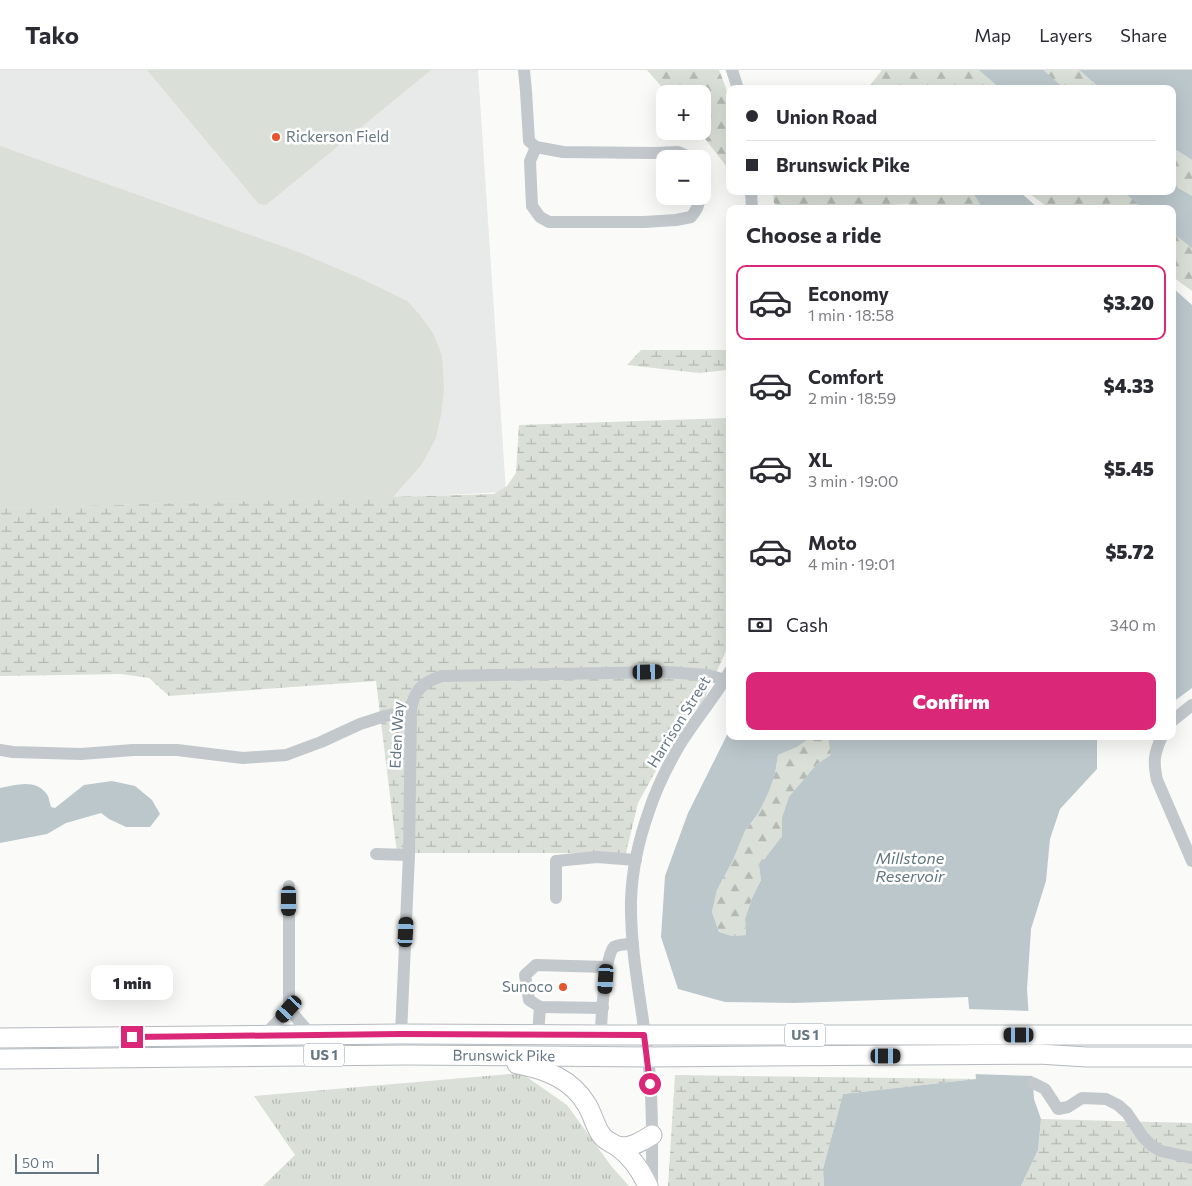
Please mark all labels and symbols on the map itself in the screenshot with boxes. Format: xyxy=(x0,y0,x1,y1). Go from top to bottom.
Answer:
place label: Rickerson Field xyxy=(286,127,389,145)
marker: Rickerson Field xyxy=(270,131,282,143)
car xyxy=(632,664,663,680)
street label: Harrison Street xyxy=(643,672,713,771)
street label: Eden Way xyxy=(385,701,407,769)
water label: Millstone Reservoir xyxy=(876,848,945,885)
car xyxy=(281,886,296,916)
car xyxy=(397,917,414,947)
callout: 1 min xyxy=(91,964,173,1000)
car xyxy=(597,964,614,994)
place label: Sunoco xyxy=(502,977,553,995)
marker: Sunoco xyxy=(557,981,569,993)
car xyxy=(273,993,304,1025)
road number: US 1 xyxy=(785,1024,825,1046)
route end xyxy=(121,1026,143,1048)
car xyxy=(1004,1028,1034,1043)
road number: US 1 xyxy=(304,1044,344,1066)
street label: Brunswick Pike xyxy=(453,1045,555,1064)
car xyxy=(871,1049,901,1064)
route start xyxy=(639,1073,661,1095)
scale bar xyxy=(15,1151,99,1174)

